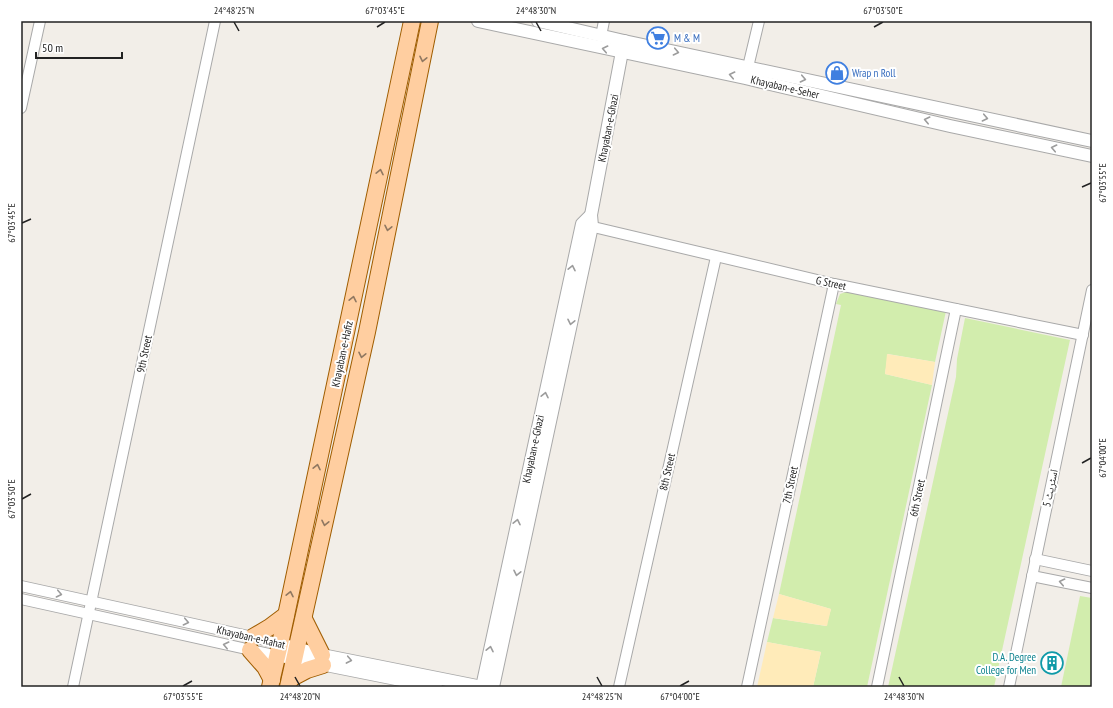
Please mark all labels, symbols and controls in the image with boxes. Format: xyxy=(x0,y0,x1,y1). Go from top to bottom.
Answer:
text: 24°48'25"N xyxy=(214,4,254,17)
text: 67°03'45"E xyxy=(365,4,405,17)
text: 24°48'30"N xyxy=(516,4,556,17)
text: 67°03'50"E xyxy=(863,4,903,17)
supermarket icon: M & M xyxy=(645,25,671,51)
place label: M & M xyxy=(674,31,700,45)
scale bar xyxy=(36,34,122,60)
text: 50 m xyxy=(42,40,63,55)
one-way arrow xyxy=(602,45,608,53)
one-way arrow xyxy=(673,47,679,55)
one-way arrow xyxy=(419,56,427,62)
shop icon: Wrap n Roll xyxy=(824,60,850,86)
place label: Wrap n Roll xyxy=(852,66,896,80)
one-way arrow xyxy=(729,72,735,80)
street label: Khayaban-e-Seher xyxy=(749,72,821,102)
one-way arrow xyxy=(800,74,806,82)
street label: Khayaban-e-Ghazi xyxy=(595,93,621,163)
one-way arrow xyxy=(982,114,988,122)
one-way arrow xyxy=(924,117,930,125)
one-way arrow xyxy=(1051,145,1057,153)
text: 67°03'55"E xyxy=(1096,163,1109,203)
one-way arrow xyxy=(376,169,384,175)
text: 67°03'45"E xyxy=(5,203,18,243)
one-way arrow xyxy=(384,225,393,231)
one-way arrow xyxy=(568,264,576,271)
street label: G Street xyxy=(815,273,847,293)
one-way arrow xyxy=(349,296,357,302)
one-way arrow xyxy=(568,319,576,325)
street label: Khayaban-e-Hafiz xyxy=(328,320,356,388)
street label: 9th Street xyxy=(133,334,155,374)
one-way arrow xyxy=(358,352,366,358)
one-way arrow xyxy=(540,392,548,398)
street label: Khayaban-e-Ghazi xyxy=(519,414,547,484)
text: 67°04'00"E xyxy=(1096,438,1109,478)
street label: 8th Street xyxy=(656,452,678,492)
one-way arrow xyxy=(313,464,321,470)
street label: 7th Street xyxy=(779,465,801,505)
street label: اسٹریٹ 5 xyxy=(1039,468,1061,508)
street label: 6th Street xyxy=(906,478,928,518)
text: 67°03'50"E xyxy=(5,479,18,519)
one-way arrow xyxy=(513,519,521,525)
one-way arrow xyxy=(321,520,329,526)
one-way arrow xyxy=(514,569,522,576)
one-way arrow xyxy=(1059,578,1065,586)
one-way arrow xyxy=(56,590,62,598)
one-way arrow xyxy=(286,591,294,597)
one-way arrow xyxy=(183,617,189,625)
street label: Khayaban-e-Rahat xyxy=(215,622,287,652)
one-way arrow xyxy=(223,641,229,649)
one-way arrow xyxy=(485,646,493,652)
place label: D.A. Degree College for Men xyxy=(976,650,1036,677)
building icon: D.A. Degree College for Men xyxy=(1039,650,1065,676)
one-way arrow xyxy=(345,655,352,664)
text: 67°03'55"E xyxy=(163,690,203,703)
text: 24°48'20"N xyxy=(280,690,320,703)
text: 24°48'25"N xyxy=(582,690,622,703)
text: 67°04'00"E xyxy=(660,690,700,703)
text: 24°48'30"N xyxy=(884,690,924,703)

